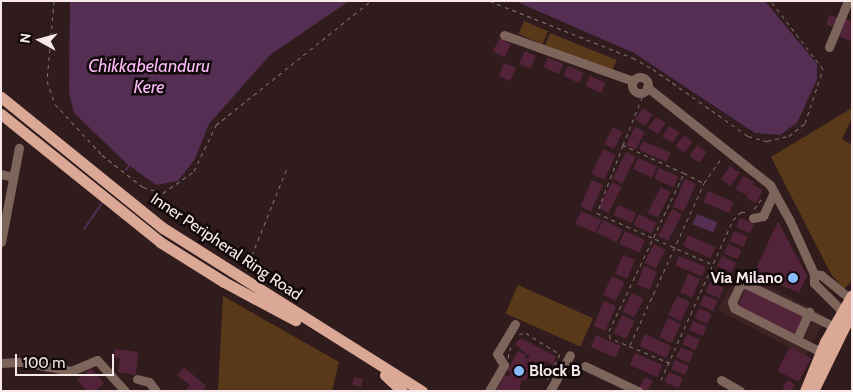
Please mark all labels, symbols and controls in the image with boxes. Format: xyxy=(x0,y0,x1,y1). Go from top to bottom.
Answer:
north arrow xyxy=(15,15,65,65)
text: N xyxy=(16,32,35,44)
water label: Chikkabelanduru Kere xyxy=(88,56,210,98)
street label: Inner Peripheral Ring Road xyxy=(147,189,305,305)
place label: Via Milano xyxy=(711,268,783,288)
marker: Via Milano xyxy=(787,272,799,284)
scale bar xyxy=(18,344,116,376)
text: 100 m xyxy=(23,354,65,372)
place label: Block B xyxy=(529,361,581,381)
marker: Block B xyxy=(513,365,525,377)

